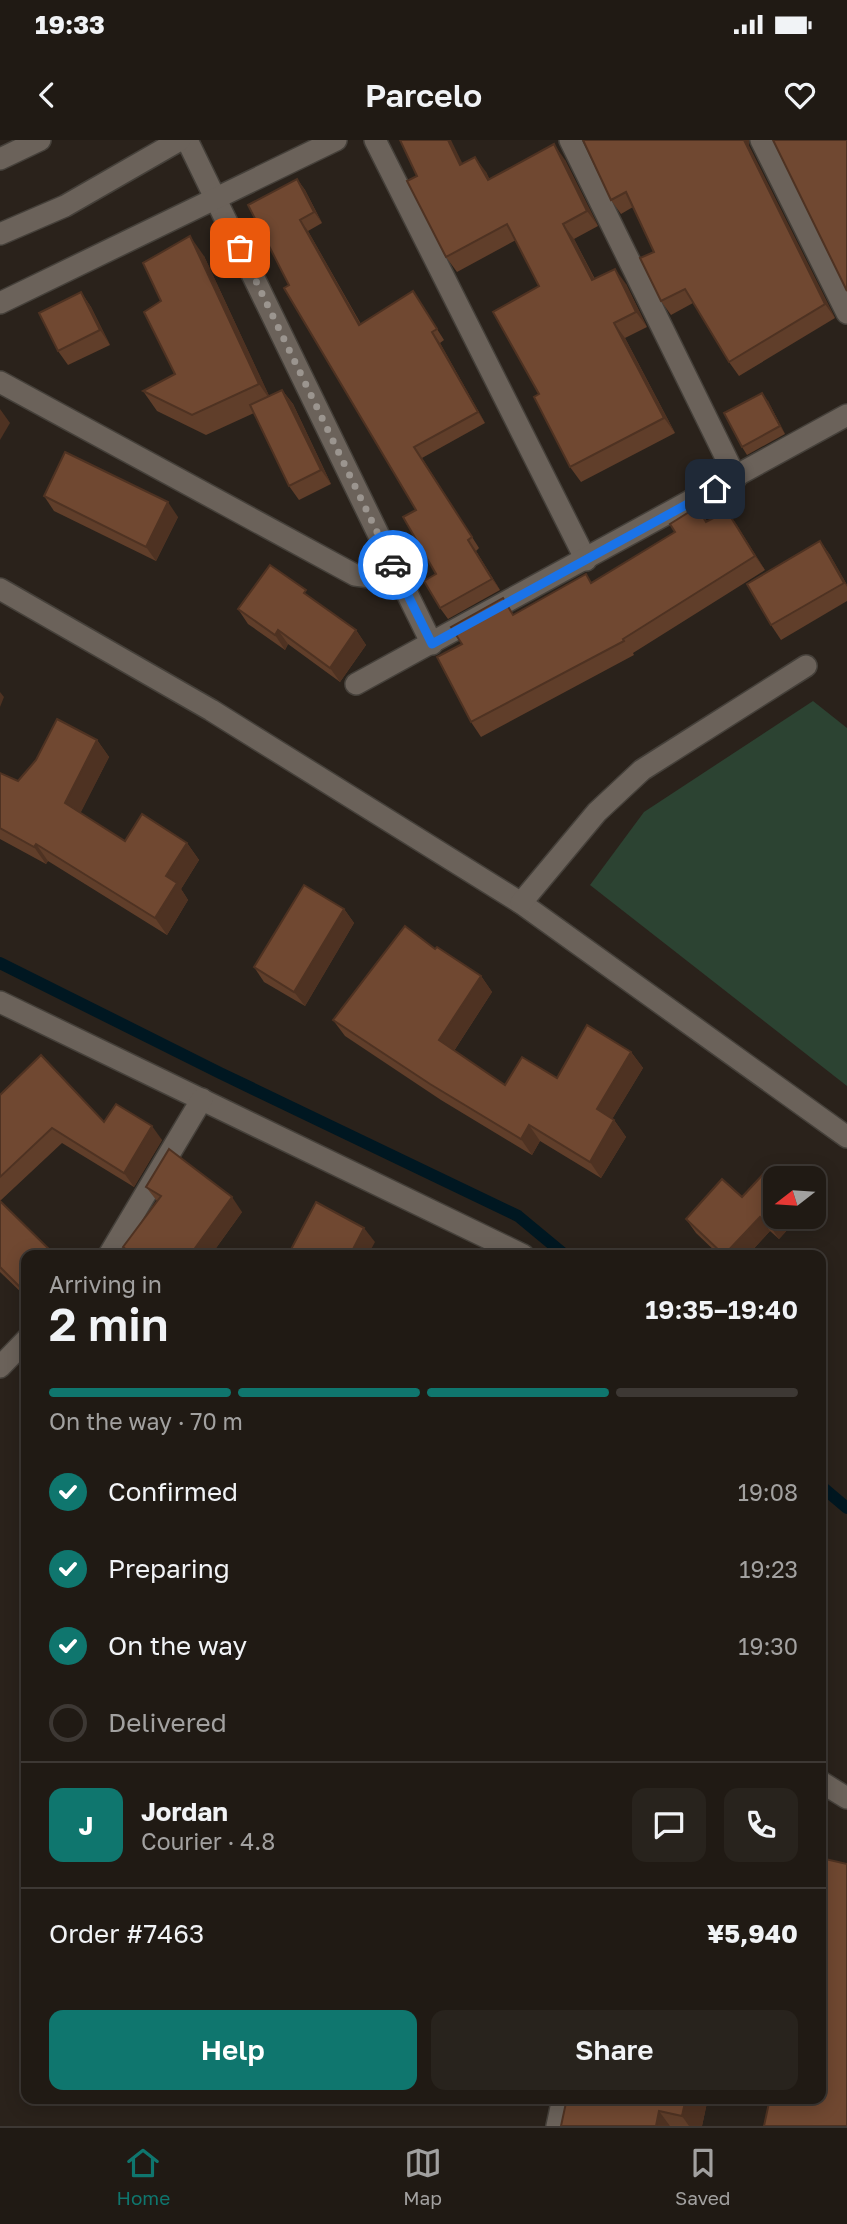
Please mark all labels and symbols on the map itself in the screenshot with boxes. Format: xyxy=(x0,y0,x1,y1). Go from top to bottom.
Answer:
pin xyxy=(210,218,270,278)
pin xyxy=(685,459,745,519)
courier xyxy=(358,530,428,600)
north arrow xyxy=(763,1166,826,1228)

